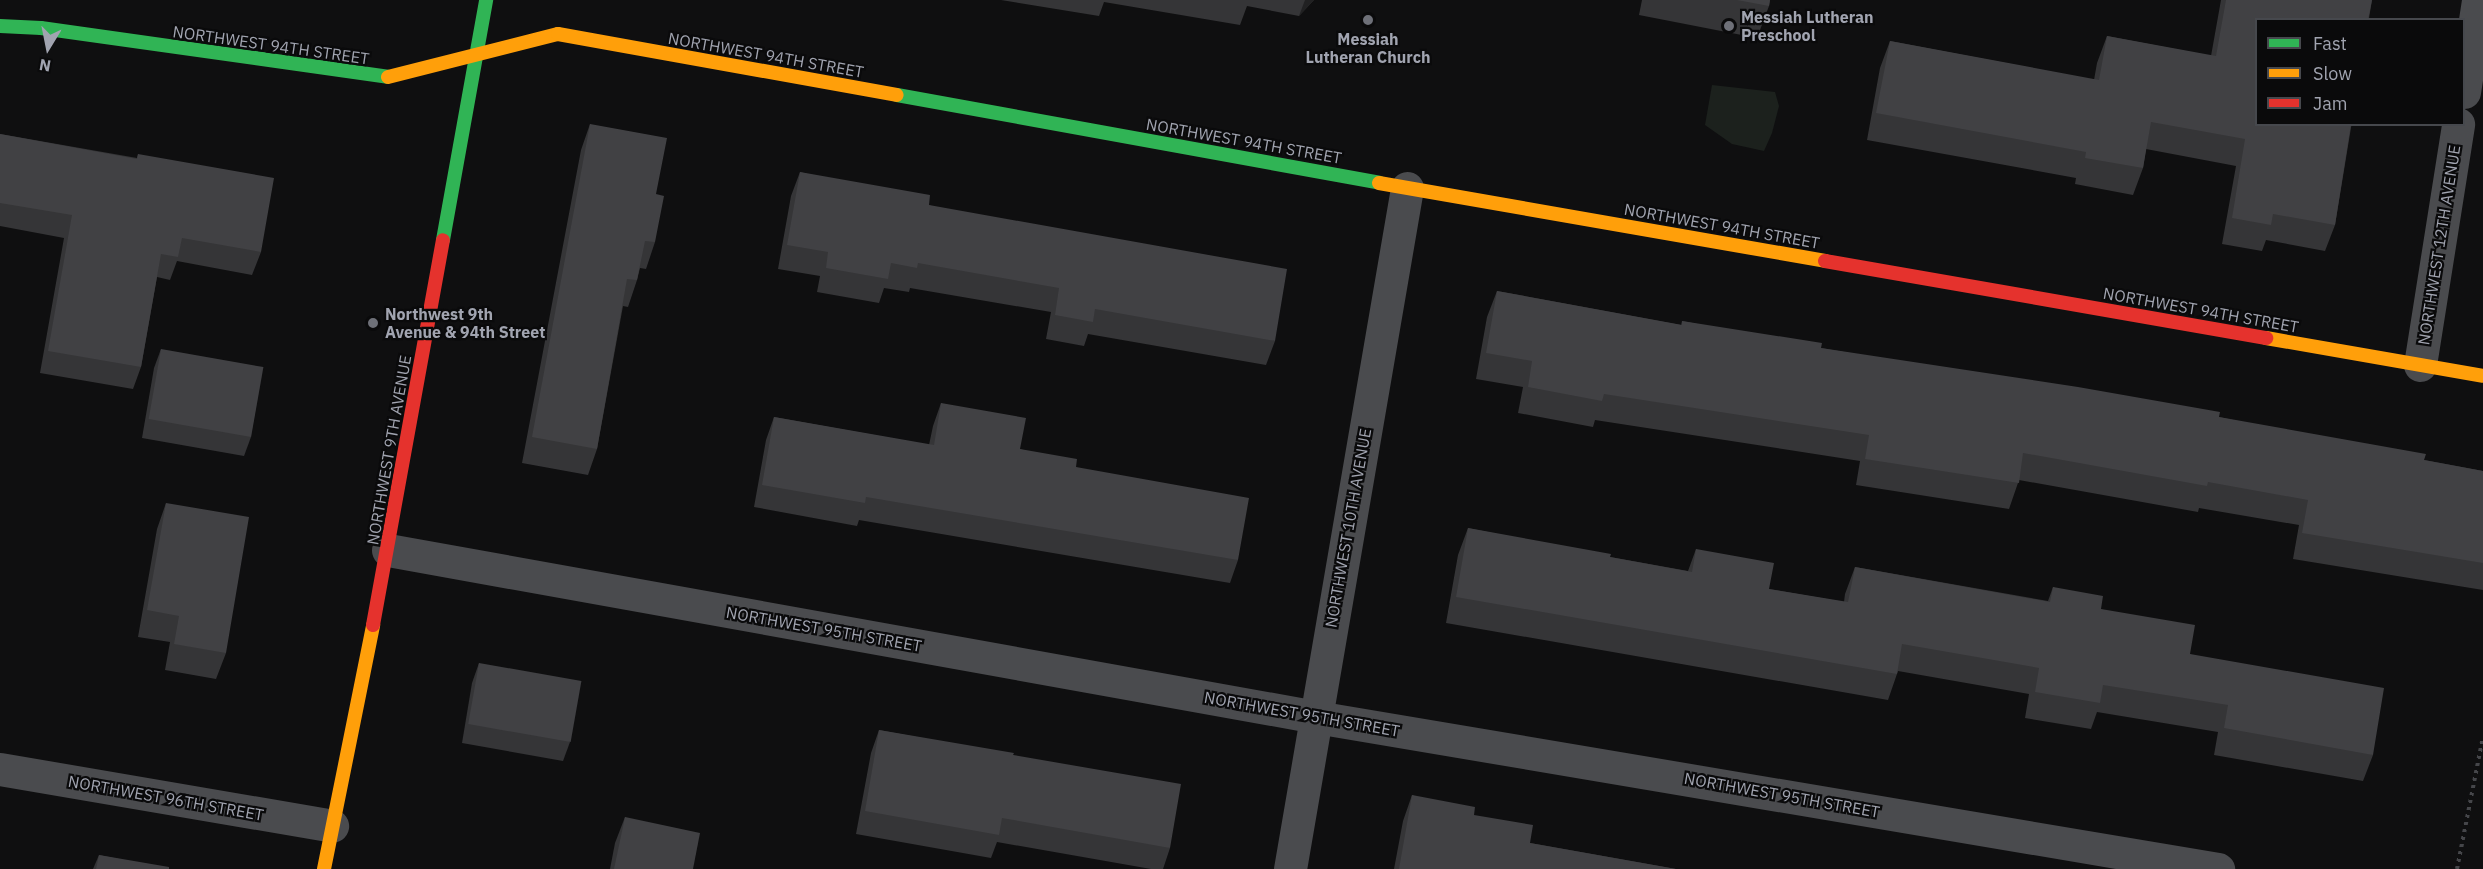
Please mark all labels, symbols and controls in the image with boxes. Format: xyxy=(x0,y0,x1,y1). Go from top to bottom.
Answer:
place label: Messiah Lutheran Preschool xyxy=(1741,7,1874,45)
marker: Messiah Lutheran Church xyxy=(1361,13,1375,27)
north arrow xyxy=(18,18,78,78)
legend xyxy=(2255,18,2465,126)
marker: Messiah Lutheran Preschool xyxy=(1722,19,1736,33)
street label: NORTHWEST 94TH STREET xyxy=(171,22,371,68)
street label: NORTHWEST 94TH STREET xyxy=(667,28,865,82)
place label: Messiah Lutheran Church xyxy=(1306,29,1430,67)
text: Fast xyxy=(2313,32,2347,55)
text: N xyxy=(37,55,52,77)
text: Slow xyxy=(2313,62,2352,85)
text: Jam xyxy=(2313,92,2348,115)
street label: NORTHWEST 94TH STREET xyxy=(1145,114,1343,168)
street label: NORTHWEST 12TH AVENUE xyxy=(2414,144,2464,346)
street label: NORTHWEST 94TH STREET xyxy=(1623,199,1821,253)
street label: NORTHWEST 94TH STREET xyxy=(2102,283,2300,337)
place label: Northwest 9th Avenue & 94th Street xyxy=(385,304,545,342)
marker: Northwest 9th Avenue & 94th Street xyxy=(366,316,380,330)
street label: NORTHWEST 9TH AVENUE xyxy=(363,354,415,546)
street label: NORTHWEST 10TH AVENUE xyxy=(1321,427,1375,629)
street label: NORTHWEST 95TH STREET xyxy=(725,602,923,656)
street label: NORTHWEST 95TH STREET xyxy=(1203,687,1401,741)
street label: NORTHWEST 95TH STREET xyxy=(1683,768,1881,822)
street label: NORTHWEST 96TH STREET xyxy=(67,771,265,825)

